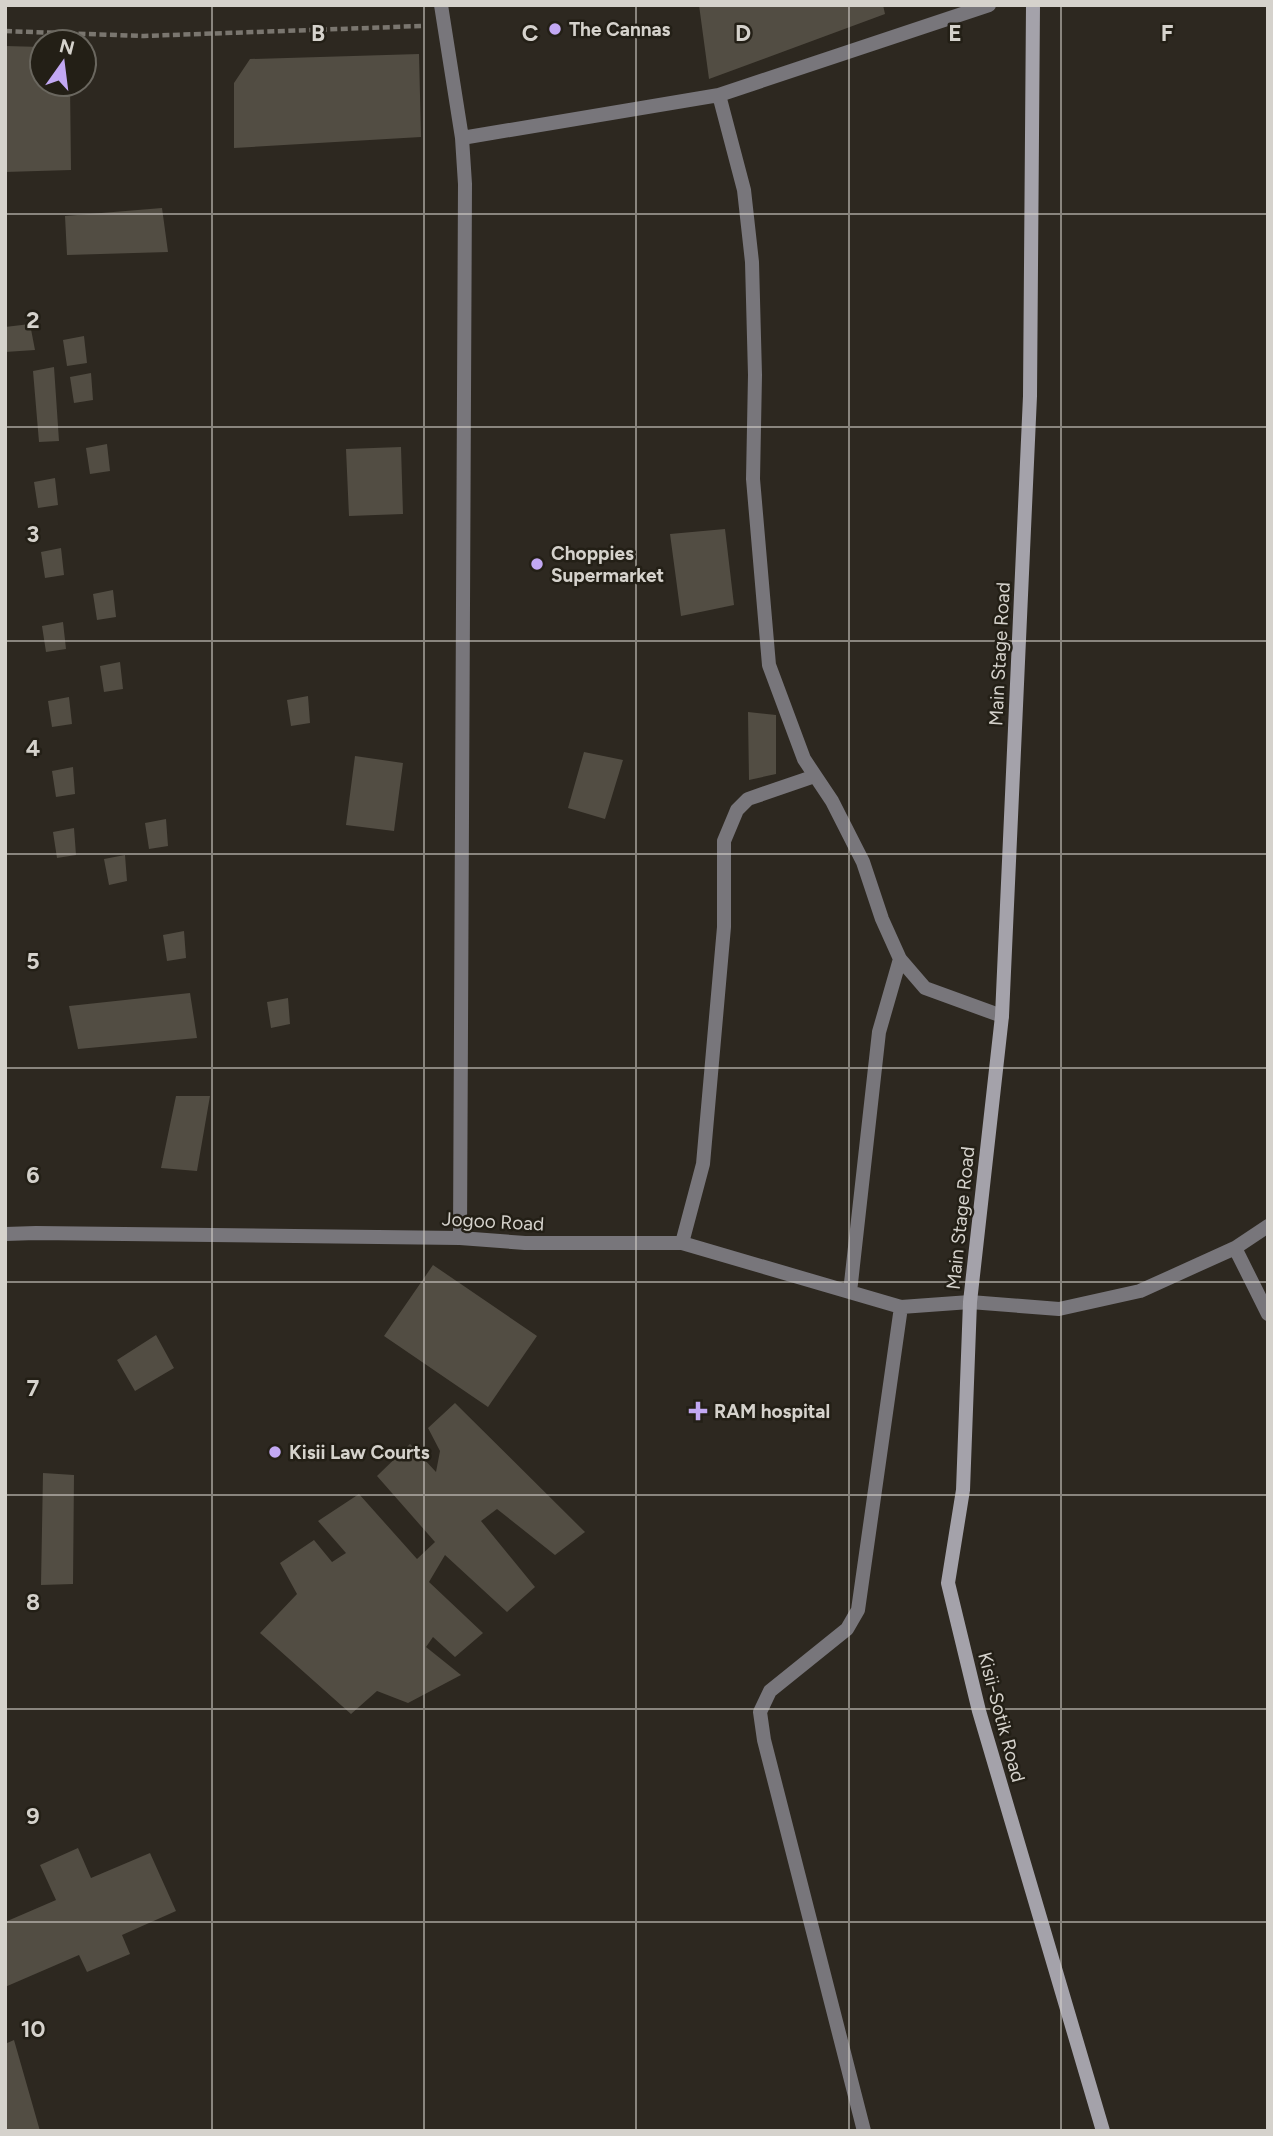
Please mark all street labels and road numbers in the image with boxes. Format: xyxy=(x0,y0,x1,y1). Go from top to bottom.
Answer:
street label: Main Stage Road xyxy=(984,582,1015,726)
street label: Main Stage Road xyxy=(942,1145,979,1291)
street label: Jogoo Road xyxy=(441,1207,545,1236)
street label: Kisii-Sotik Road xyxy=(973,1650,1030,1785)

